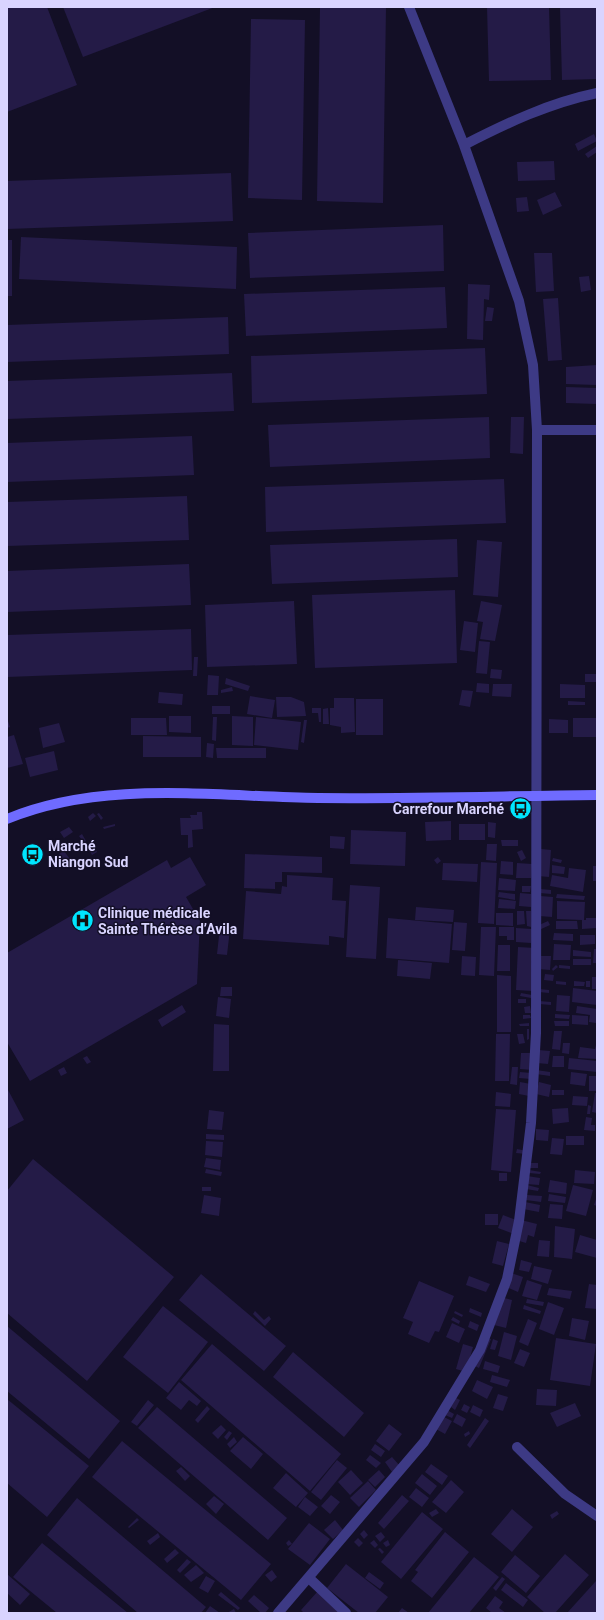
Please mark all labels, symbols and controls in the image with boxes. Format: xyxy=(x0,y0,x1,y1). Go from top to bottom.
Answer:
bus stop icon: Carrefour Marché xyxy=(507,796,533,822)
place label: Carrefour Marché xyxy=(393,801,504,817)
place label: Marché Niangon Sud xyxy=(48,838,129,870)
bus stop icon: Marché Niangon Sud xyxy=(19,841,45,867)
place label: Clinique médicale Sainte Thérèse d’Avila xyxy=(98,905,238,937)
hospital icon: Clinique médicale Sainte Thérèse d’Avila xyxy=(69,908,95,934)

